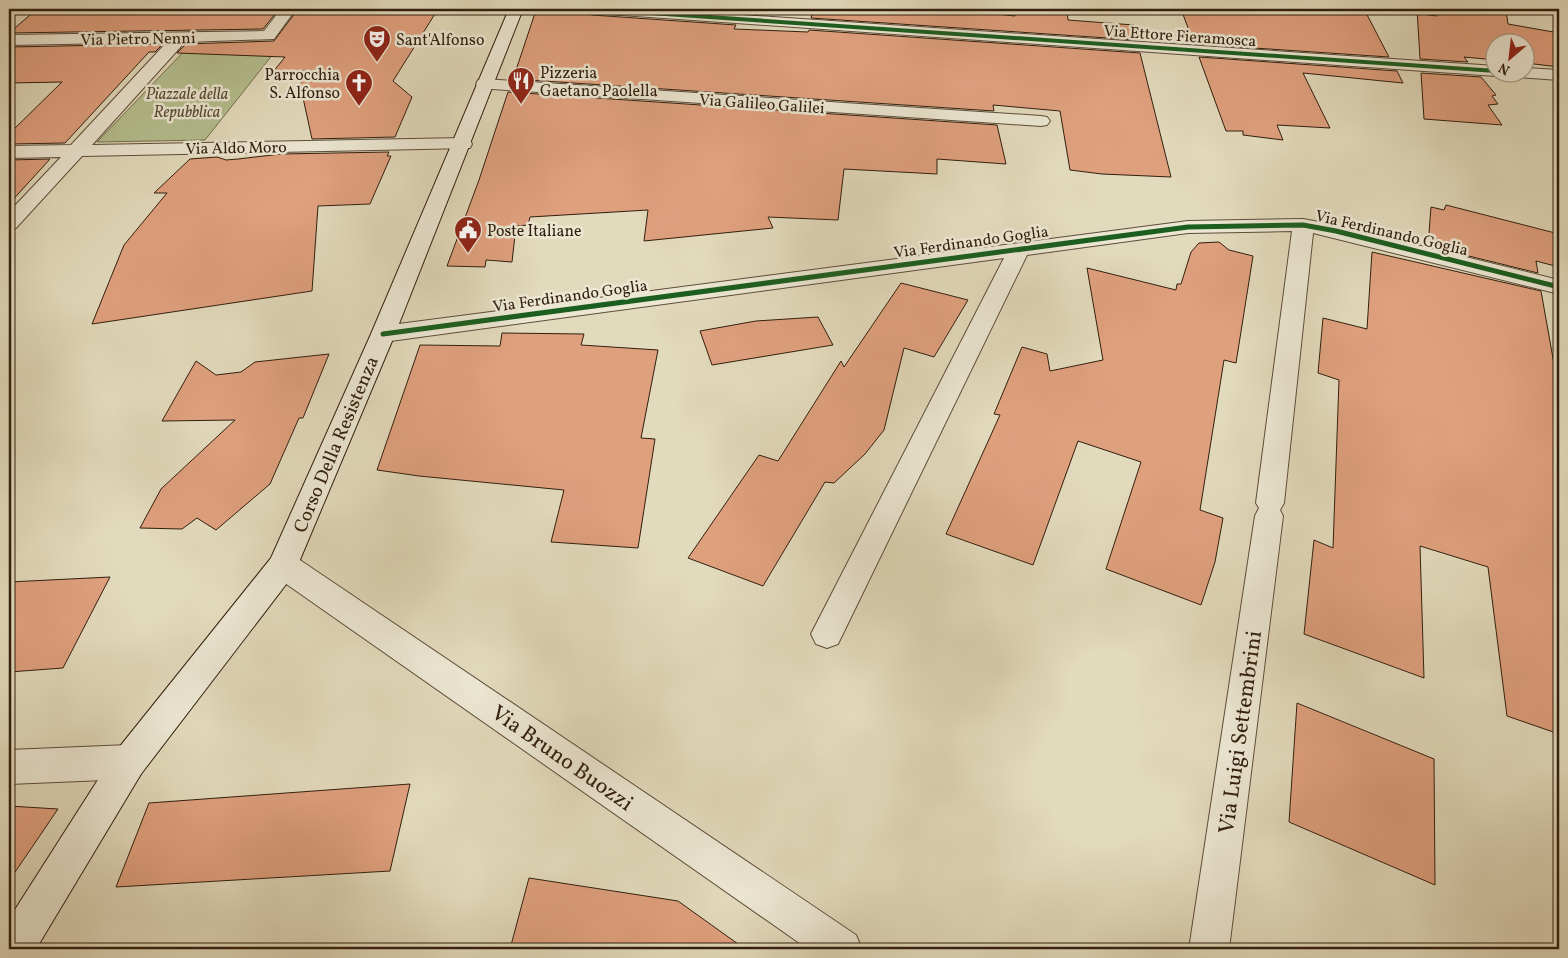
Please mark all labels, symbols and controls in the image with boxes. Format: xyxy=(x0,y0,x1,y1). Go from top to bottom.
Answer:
street label: Via Ettore Fieramosca xyxy=(1103,21,1257,53)
theatre icon: Sant'Alfonso xyxy=(362,24,392,63)
street label: Via Pietro Nenni xyxy=(80,28,196,52)
place label: Sant'Alfonso xyxy=(396,30,484,52)
north arrow xyxy=(1486,32,1536,82)
text: N xyxy=(1496,57,1514,79)
place label: Pizzeria Gaetano Paolella xyxy=(540,63,658,103)
place label: Parrocchia S. Alfonso xyxy=(265,65,340,105)
restaurant icon: Pizzeria Gaetano Paolella xyxy=(506,66,536,105)
church icon: Parrocchia S. Alfonso xyxy=(344,68,374,107)
park label: Piazzale della Repubblica xyxy=(146,84,229,124)
street label: Via Galileo Galilei xyxy=(698,90,826,120)
street label: Via Aldo Moro xyxy=(185,137,287,161)
street label: Via Ferdinando Goglia xyxy=(1313,206,1470,262)
public building icon: Poste Italiane xyxy=(453,215,483,254)
place label: Poste Italiane xyxy=(487,221,582,243)
street label: Via Ferdinando Goglia xyxy=(892,221,1050,265)
street label: Via Ferdinando Goglia xyxy=(491,275,649,319)
street label: Corso Della Resistenza xyxy=(288,353,386,537)
street label: Via Luigi Settembrini xyxy=(1212,629,1271,836)
street label: Via Bruno Buozzi xyxy=(484,698,639,820)

